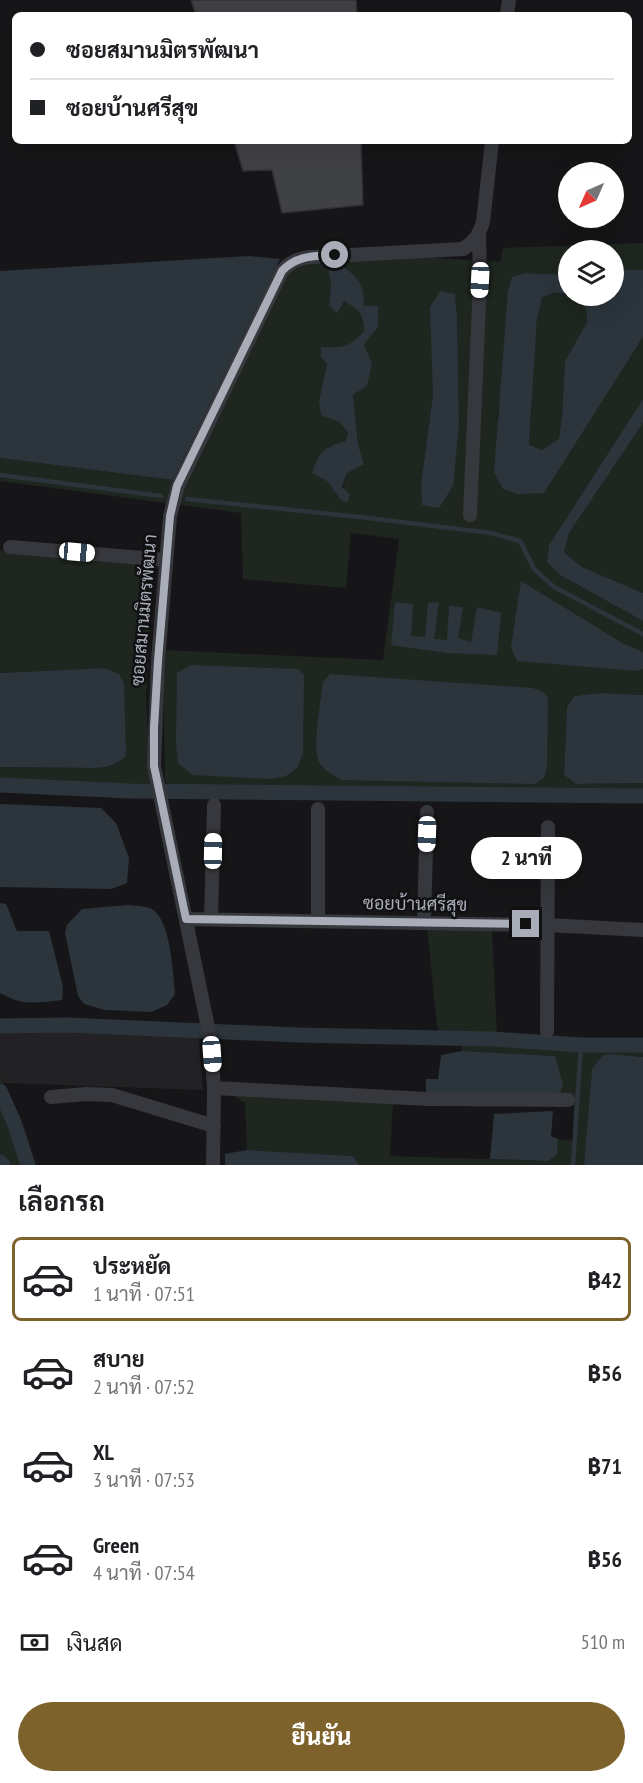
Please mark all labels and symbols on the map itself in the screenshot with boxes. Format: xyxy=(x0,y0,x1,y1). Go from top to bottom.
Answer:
north arrow xyxy=(558,162,624,228)
route start xyxy=(321,241,348,268)
car xyxy=(470,262,490,298)
street label: ซอยสมานมิตรพัฒนา xyxy=(125,533,162,687)
car xyxy=(58,541,96,563)
car xyxy=(417,816,437,852)
car xyxy=(204,833,222,869)
callout: 2 นาที xyxy=(470,837,582,879)
street label: ซอยบ้านศรีสุข xyxy=(363,890,467,917)
route end xyxy=(512,910,539,937)
car xyxy=(202,1035,222,1073)

